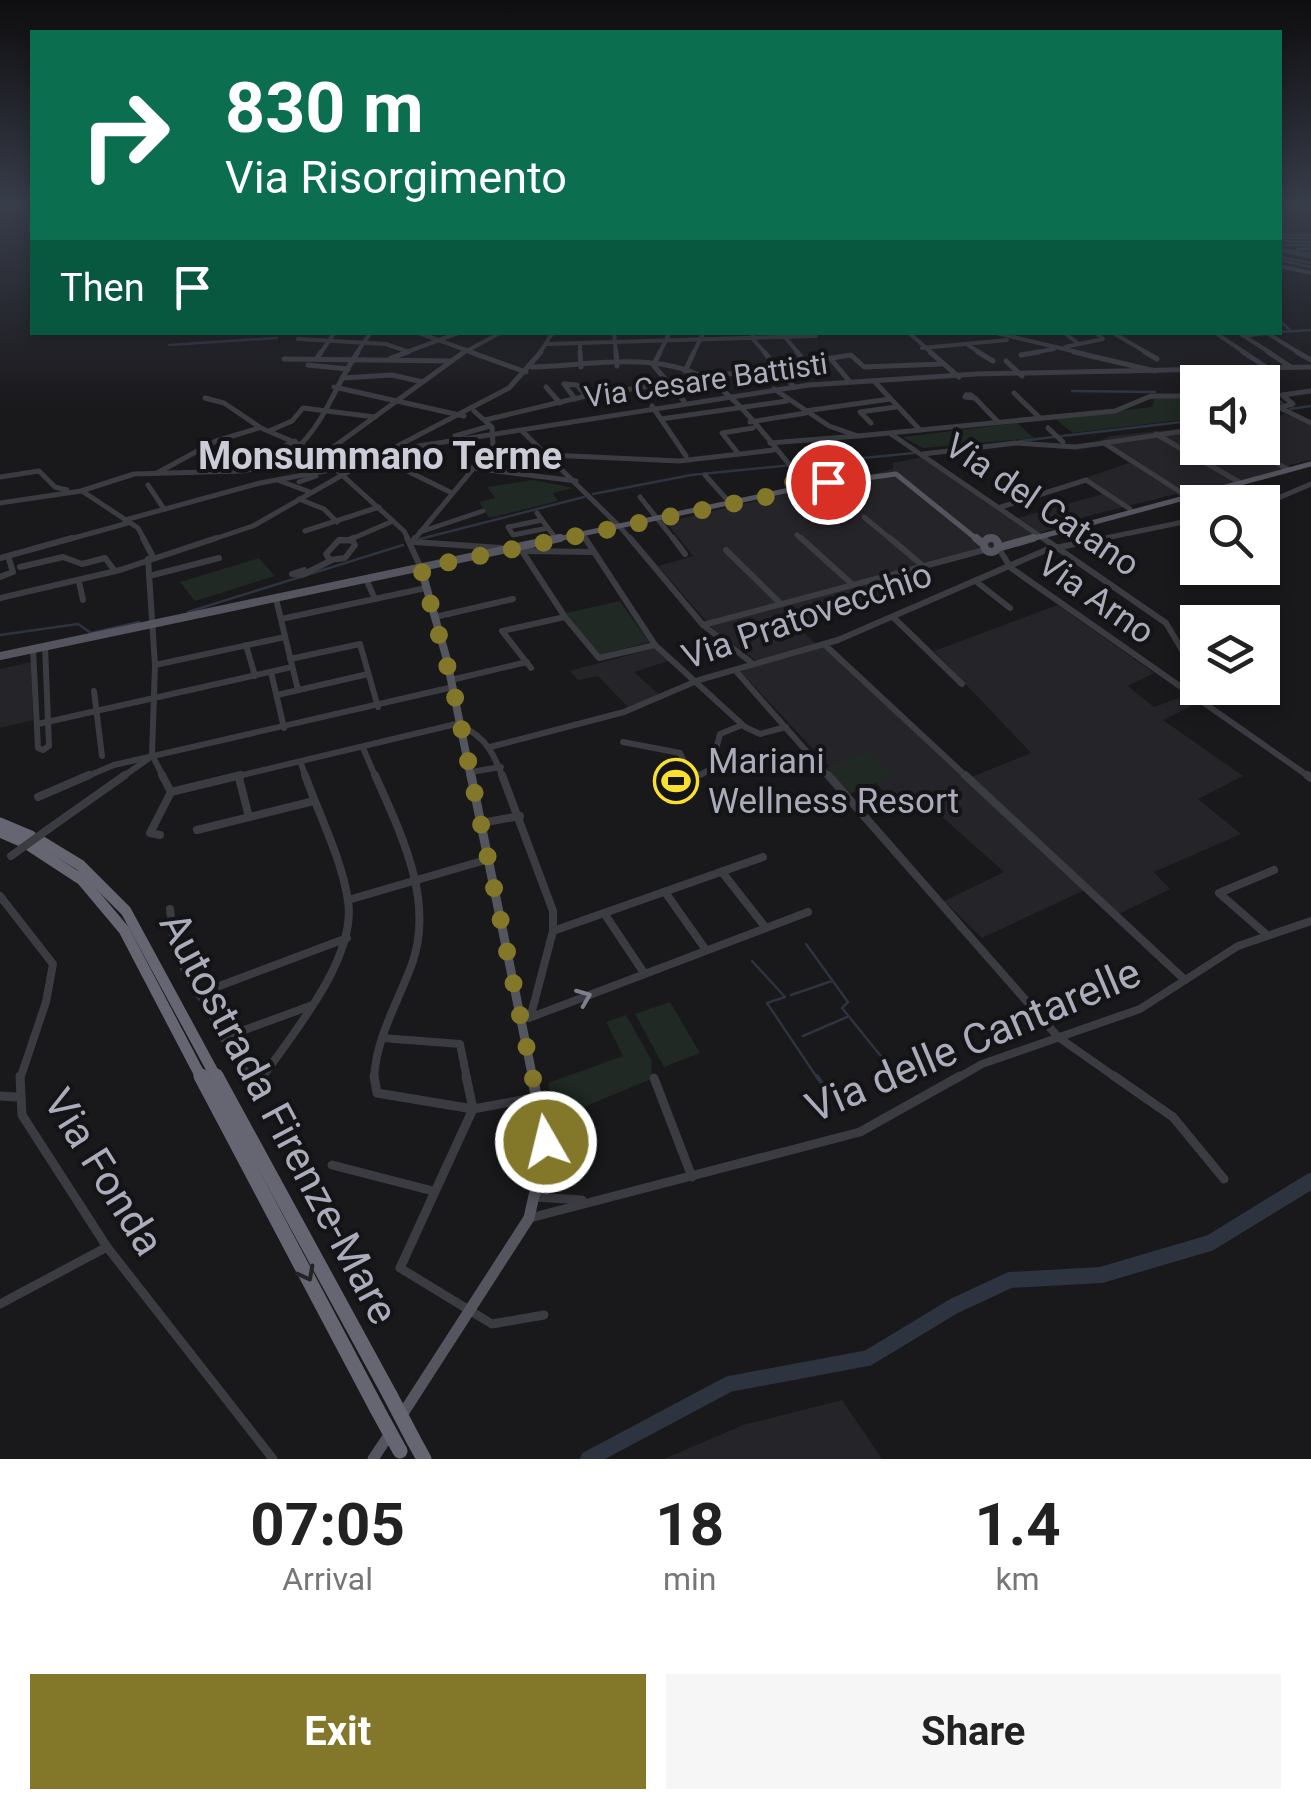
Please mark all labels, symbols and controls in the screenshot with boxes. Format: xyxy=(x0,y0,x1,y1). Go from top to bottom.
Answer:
text: 830 m xyxy=(225,67,424,149)
icon: right xyxy=(60,70,190,200)
text: Via Risorgimento xyxy=(225,151,567,204)
icon: arrive xyxy=(165,260,220,315)
text: Then xyxy=(60,266,145,310)
street label: Via Cesare Battisti xyxy=(582,346,830,414)
map controls xyxy=(1180,365,1280,705)
button: sound xyxy=(1180,365,1280,465)
street label: Via del Catano xyxy=(937,425,1147,585)
district label: Monsummano Terme xyxy=(198,434,562,478)
pin xyxy=(786,440,871,525)
icon: arrive xyxy=(801,455,856,510)
button: search xyxy=(1180,485,1280,585)
street label: Via Arno xyxy=(1030,543,1162,653)
street label: Via Pratovecchio xyxy=(677,554,937,678)
button: layers xyxy=(1180,605,1280,705)
place label: Mariani Wellness Resort xyxy=(708,741,959,822)
sports icon: Mariani Wellness Resort xyxy=(653,758,699,804)
street label: Autostrada Firenze-Mare xyxy=(150,904,408,1332)
street label: Via delle Cantarelle xyxy=(799,947,1147,1133)
one-way arrow xyxy=(574,988,591,1008)
street label: Via Fonda xyxy=(34,1080,174,1264)
position arrow xyxy=(494,1090,598,1194)
one-way arrow xyxy=(295,1264,314,1282)
text: 07:05 xyxy=(250,1489,405,1560)
text: 18 xyxy=(655,1489,724,1560)
text: 1.4 xyxy=(974,1489,1061,1560)
text: Arrival xyxy=(282,1560,373,1598)
text: min xyxy=(663,1560,716,1598)
text: km xyxy=(995,1560,1040,1598)
button: Exit xyxy=(30,1674,646,1789)
button: Share xyxy=(666,1674,1281,1789)

